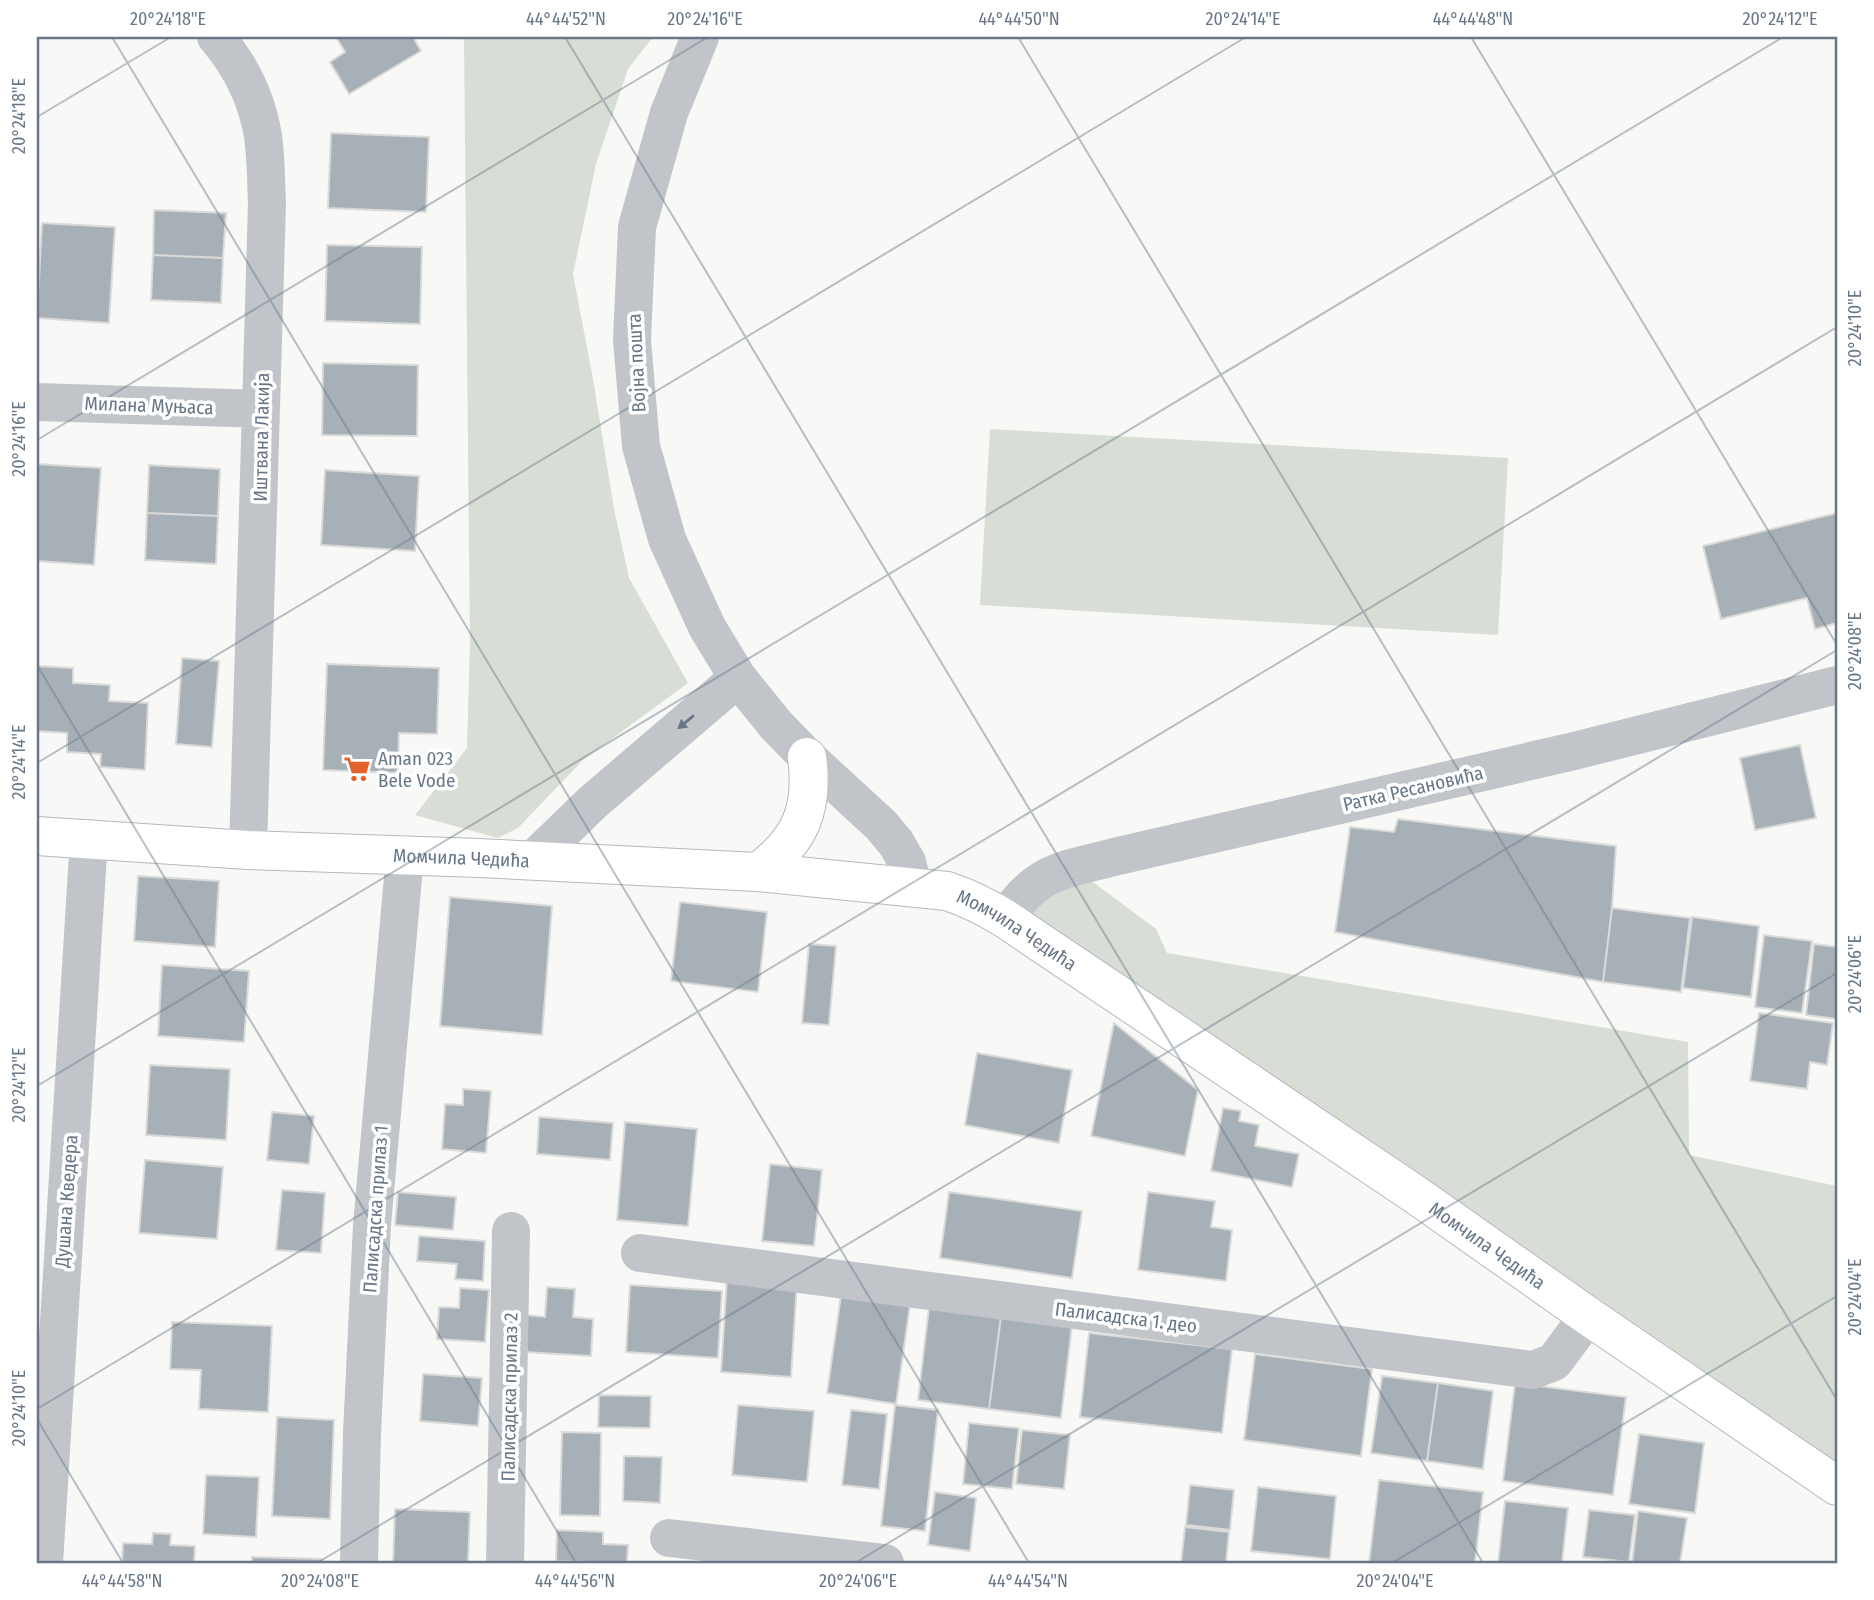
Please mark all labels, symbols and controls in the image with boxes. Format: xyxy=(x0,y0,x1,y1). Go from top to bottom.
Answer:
text: 20°24'18"E xyxy=(130,8,206,30)
text: 44°44'52"N xyxy=(526,8,606,30)
text: 20°24'16"E xyxy=(667,8,743,30)
text: 44°44'50"N xyxy=(978,8,1060,30)
text: 20°24'14"E xyxy=(1206,8,1280,30)
text: 44°44'48"N xyxy=(1433,8,1513,30)
text: 20°24'12"E xyxy=(1743,8,1818,30)
text: 20°24'18"E xyxy=(8,78,30,154)
text: 20°24'10"E xyxy=(1844,290,1866,366)
street label: Војна пошта xyxy=(622,313,651,413)
street label: Иштвана Лакија xyxy=(249,372,274,502)
street label: Милана Муњаса xyxy=(84,392,214,419)
text: 20°24'16"E xyxy=(8,401,30,477)
text: 20°24'08"E xyxy=(1844,612,1866,690)
one-way arrow xyxy=(678,714,695,729)
text: 20°24'14"E xyxy=(8,725,30,799)
place label: Aman 023 Bele Vode xyxy=(378,747,455,792)
supermarket icon: Aman 023 Bele Vode xyxy=(342,754,372,784)
street label: Ратка Ресановића xyxy=(1341,761,1486,816)
street label: Момчила Чедића xyxy=(393,844,530,873)
street label: Момчила Чедића xyxy=(953,885,1081,976)
text: 20°24'06"E xyxy=(1844,935,1866,1013)
text: 20°24'12"E xyxy=(8,1048,30,1123)
street label: Палисадска прилаз 1 xyxy=(358,1125,393,1294)
street label: Душана Кведера xyxy=(50,1134,83,1269)
street label: Момчила Чедића xyxy=(1425,1197,1550,1295)
text: 20°24'04"E xyxy=(1844,1258,1866,1336)
street label: Палисадска 1. део xyxy=(1054,1297,1198,1338)
street label: Палисадска прилаз 2 xyxy=(497,1312,522,1482)
text: 20°24'10"E xyxy=(8,1370,30,1446)
text: 44°44'58"N xyxy=(82,1570,162,1592)
text: 20°24'08"E xyxy=(281,1570,359,1592)
text: 44°44'56"N xyxy=(535,1570,615,1592)
text: 20°24'06"E xyxy=(819,1570,897,1592)
text: 44°44'54"N xyxy=(988,1570,1068,1592)
text: 20°24'04"E xyxy=(1356,1570,1434,1592)

